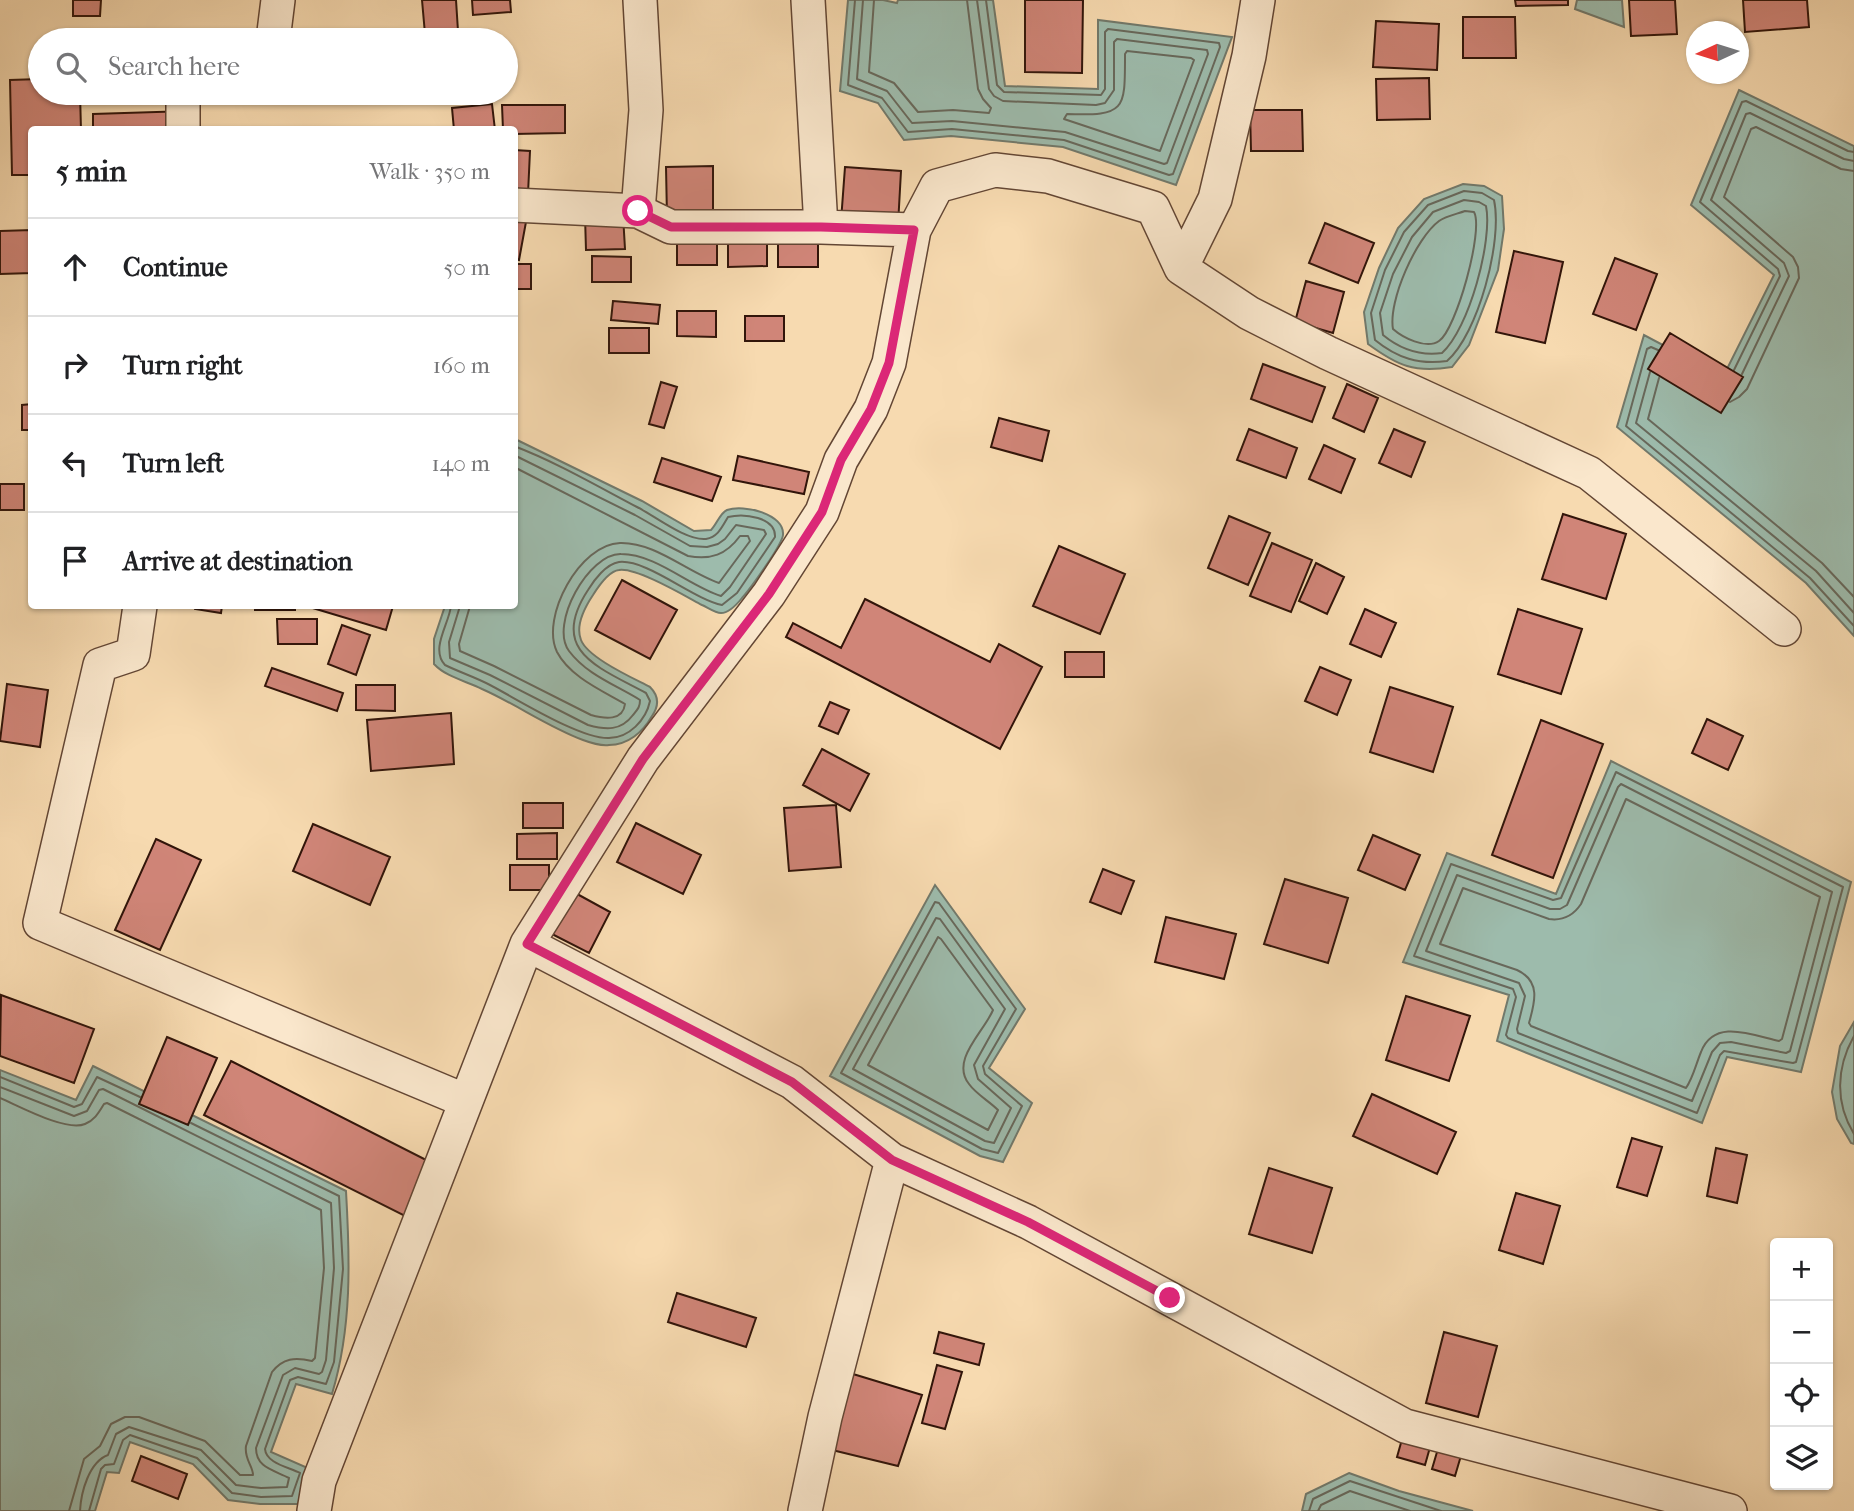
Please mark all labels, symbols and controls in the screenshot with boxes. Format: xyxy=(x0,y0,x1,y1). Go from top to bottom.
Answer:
north arrow xyxy=(1686,21,1749,84)
search box xyxy=(28,28,518,105)
icon: search xyxy=(52,48,90,86)
text: Search here xyxy=(108,51,240,82)
text: 5 min xyxy=(56,154,127,189)
text: Walk · 350 m xyxy=(370,158,490,185)
route start xyxy=(622,195,653,226)
icon: ahead xyxy=(56,248,94,286)
text: Continue xyxy=(123,252,228,283)
text: 50 m xyxy=(443,254,490,281)
icon: right xyxy=(56,346,94,384)
text: Turn right xyxy=(123,350,243,381)
text: 160 m xyxy=(433,352,490,379)
icon: left xyxy=(56,444,94,482)
text: Turn left xyxy=(123,448,224,479)
text: 140 m xyxy=(431,450,490,477)
icon: arrive xyxy=(56,542,94,580)
text: Arrive at destination xyxy=(123,546,353,577)
map controls xyxy=(1770,1238,1833,1490)
button: + xyxy=(1770,1238,1833,1301)
route end xyxy=(1154,1282,1185,1313)
button: − xyxy=(1770,1301,1833,1364)
button: locate xyxy=(1770,1364,1833,1427)
button: layers xyxy=(1770,1427,1833,1490)

